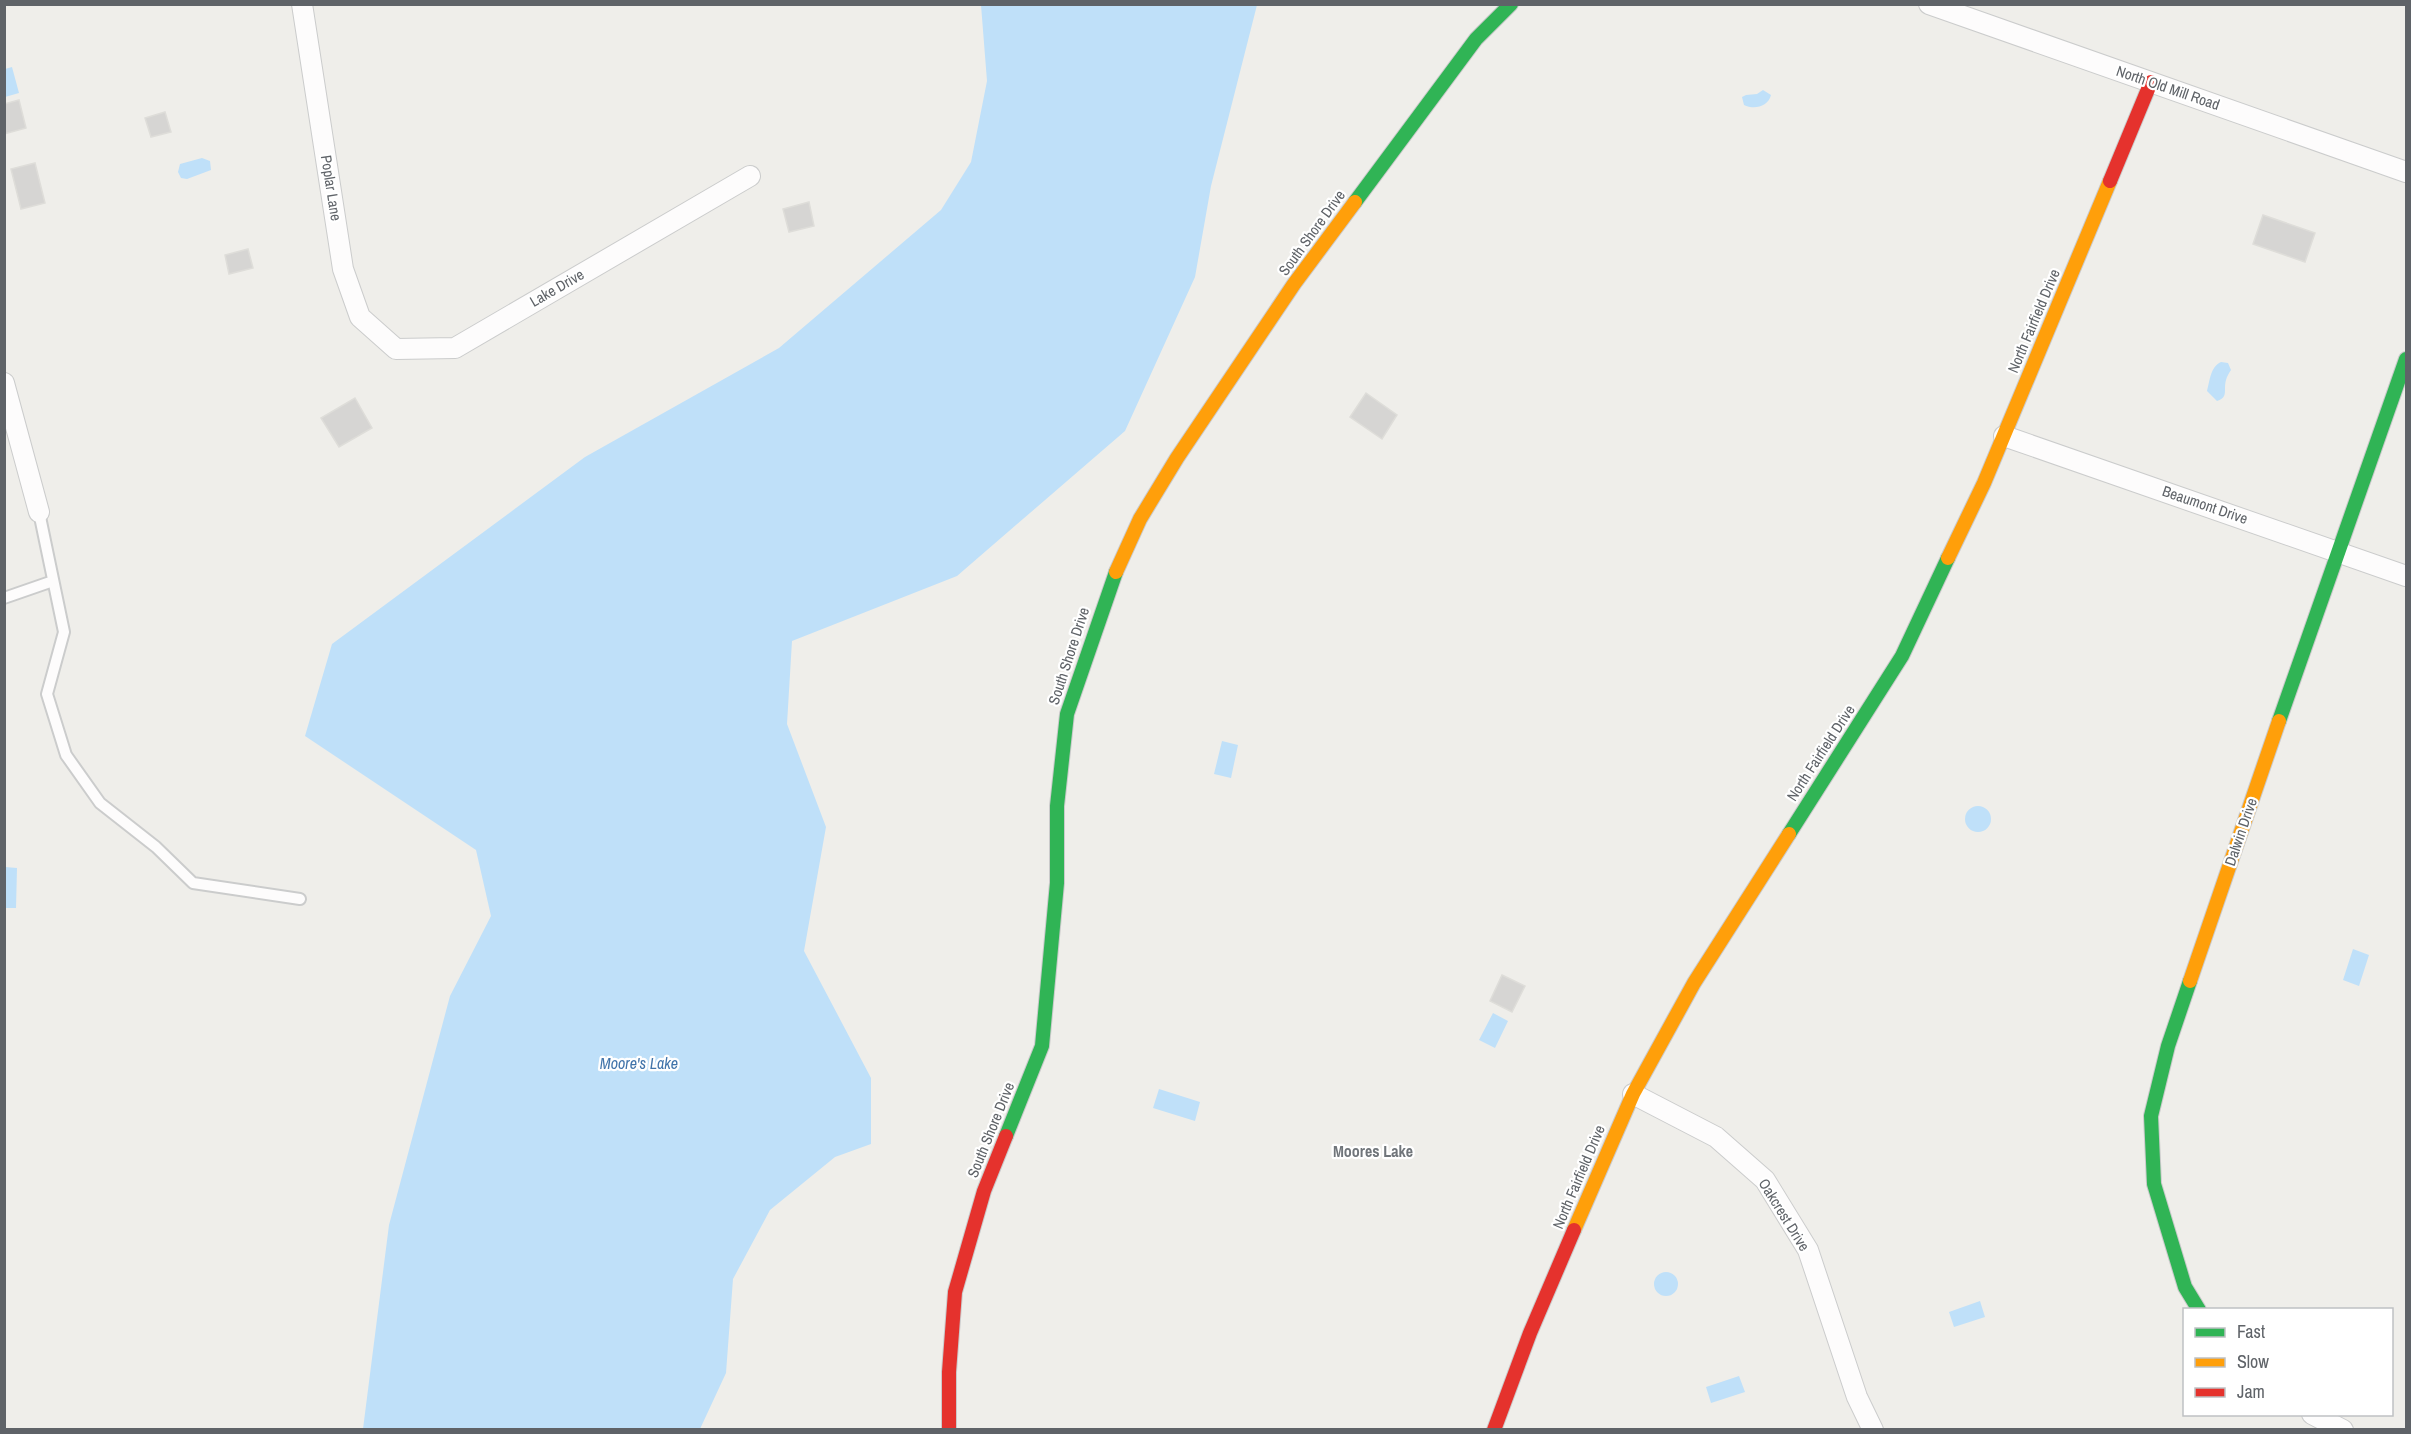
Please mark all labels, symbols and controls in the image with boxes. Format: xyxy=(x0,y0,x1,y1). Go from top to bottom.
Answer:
street label: North Old Mill Road xyxy=(2114,60,2223,115)
street label: Poplar Lane xyxy=(316,154,347,222)
street label: South Shore Drive xyxy=(1273,185,1350,280)
street label: Lake Drive xyxy=(526,264,588,312)
street label: North Fairfield Drive xyxy=(2002,266,2065,376)
street label: Beaumont Drive xyxy=(2160,480,2251,529)
street label: South Shore Drive xyxy=(1043,604,1094,707)
street label: North Fairfield Drive xyxy=(1782,700,1860,805)
street label: Dalwin Drive xyxy=(2219,795,2262,869)
water label: Moore's Lake xyxy=(600,1052,678,1074)
street label: South Shore Drive xyxy=(962,1079,1019,1181)
street label: North Fairfield Drive xyxy=(1547,1122,1610,1232)
district label: Moores Lake xyxy=(1333,1140,1413,1162)
street label: Oakcrest Drive xyxy=(1754,1174,1815,1255)
legend xyxy=(2183,1308,2393,1416)
text: Fast xyxy=(2237,1319,2265,1344)
text: Slow xyxy=(2237,1349,2269,1374)
text: Jam xyxy=(2237,1379,2265,1404)

